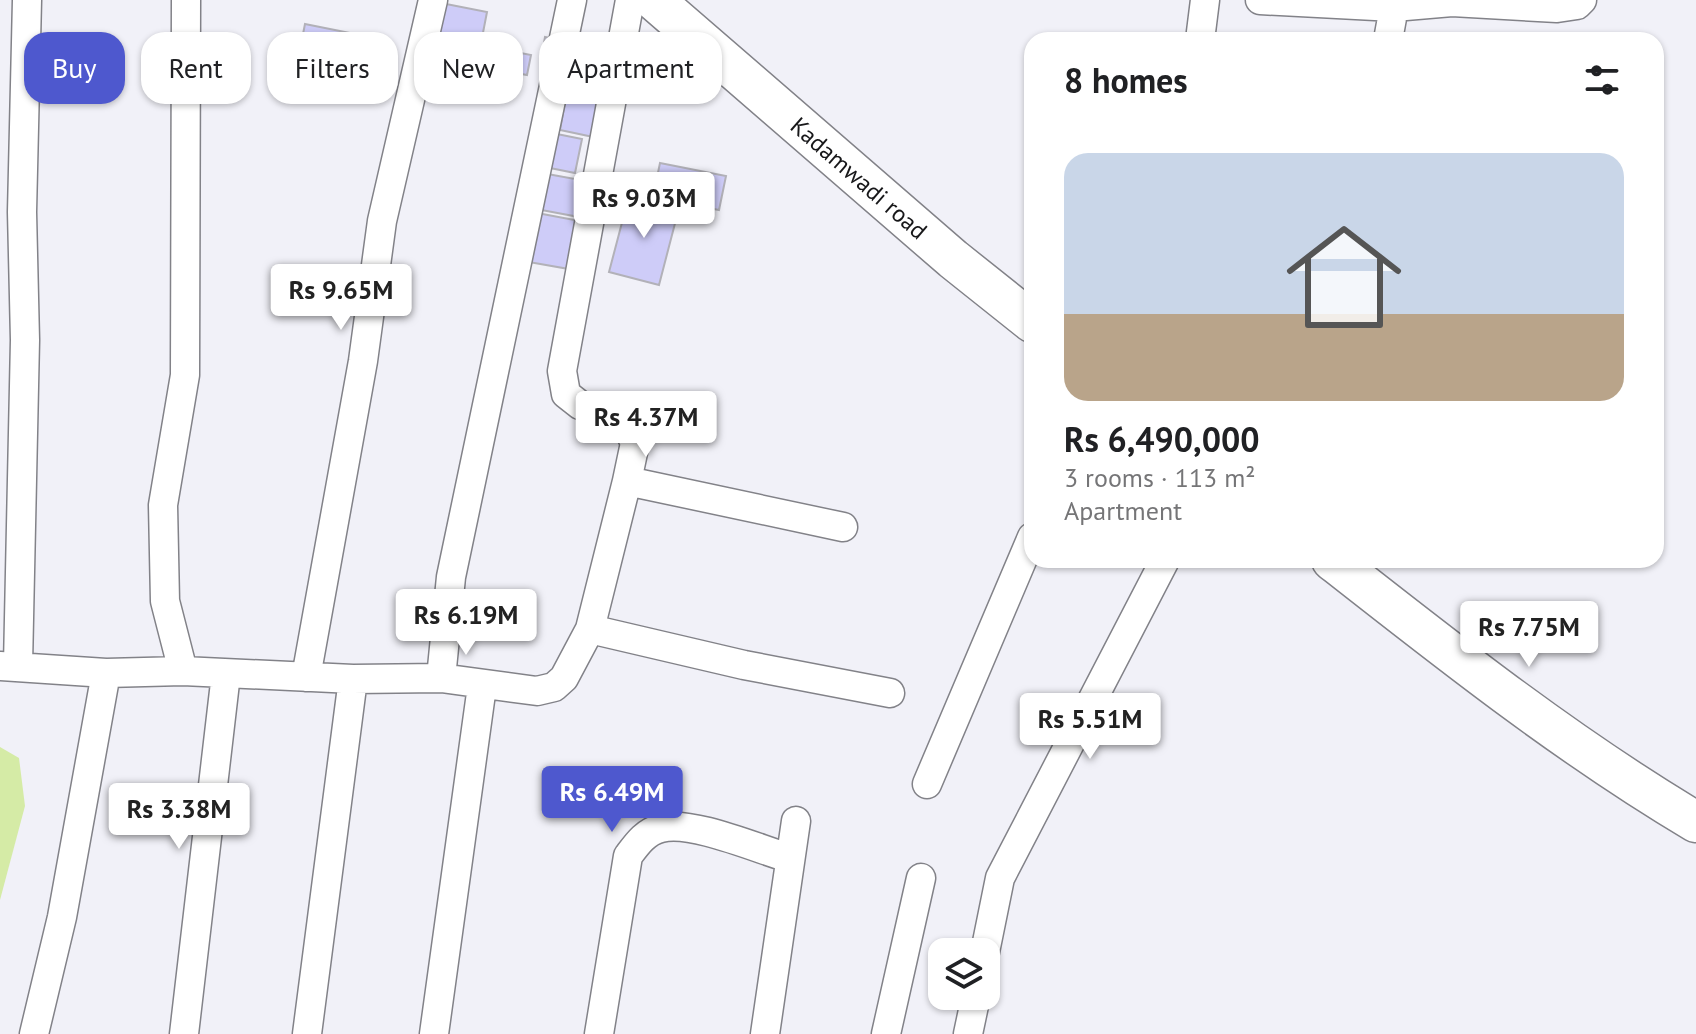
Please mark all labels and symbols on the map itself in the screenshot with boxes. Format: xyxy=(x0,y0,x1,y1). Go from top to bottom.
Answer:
street label: Kadamwadi road xyxy=(784,110,934,246)
pin: Rs 9.03M xyxy=(561,172,727,240)
pin: Rs 9.65M xyxy=(258,264,424,332)
pin: Rs 4.37M xyxy=(563,391,729,459)
pin: Rs 6.19M xyxy=(383,589,549,657)
pin: Rs 7.75M xyxy=(1446,601,1612,669)
pin: Rs 5.51M xyxy=(1007,693,1173,761)
pin: Rs 6.49M xyxy=(529,766,695,834)
pin: Rs 3.38M xyxy=(96,783,262,851)

